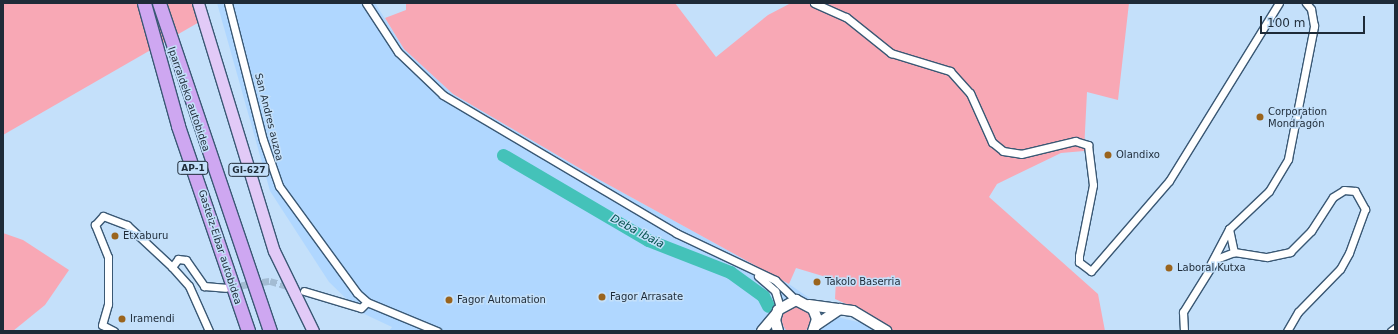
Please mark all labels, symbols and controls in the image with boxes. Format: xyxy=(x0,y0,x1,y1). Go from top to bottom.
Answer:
scale bar xyxy=(1262,8,1367,34)
text: 100 m xyxy=(1267,16,1305,30)
street label: Iparraldeko autobidea xyxy=(165,45,213,153)
street label: San Andres auzoa xyxy=(252,72,286,162)
place label: Corporation Mondragón xyxy=(1268,105,1327,128)
marker: Corporation Mondragón xyxy=(1255,112,1265,122)
place label: Olandixo xyxy=(1116,149,1160,161)
marker: Olandixo xyxy=(1103,150,1113,160)
road number: AP-1 xyxy=(177,161,209,175)
road number: GI-627 xyxy=(228,163,270,177)
street label: Gasteiz-Eibar autobidea xyxy=(196,188,244,306)
water label: Deba ibaia xyxy=(608,212,666,252)
place label: Etxaburu xyxy=(123,230,168,242)
marker: Etxaburu xyxy=(110,231,120,241)
place label: Laboral Kutxa xyxy=(1177,262,1246,274)
marker: Laboral Kutxa xyxy=(1164,263,1174,273)
place label: Takolo Baserria xyxy=(825,276,901,288)
marker: Takolo Baserria xyxy=(812,277,822,287)
place label: Fagor Arrasate xyxy=(610,291,683,303)
marker: Fagor Arrasate xyxy=(597,292,607,302)
place label: Fagor Automation xyxy=(457,294,546,306)
marker: Fagor Automation xyxy=(444,295,454,305)
place label: Iramendi xyxy=(130,313,175,325)
marker: Iramendi xyxy=(117,314,127,324)

